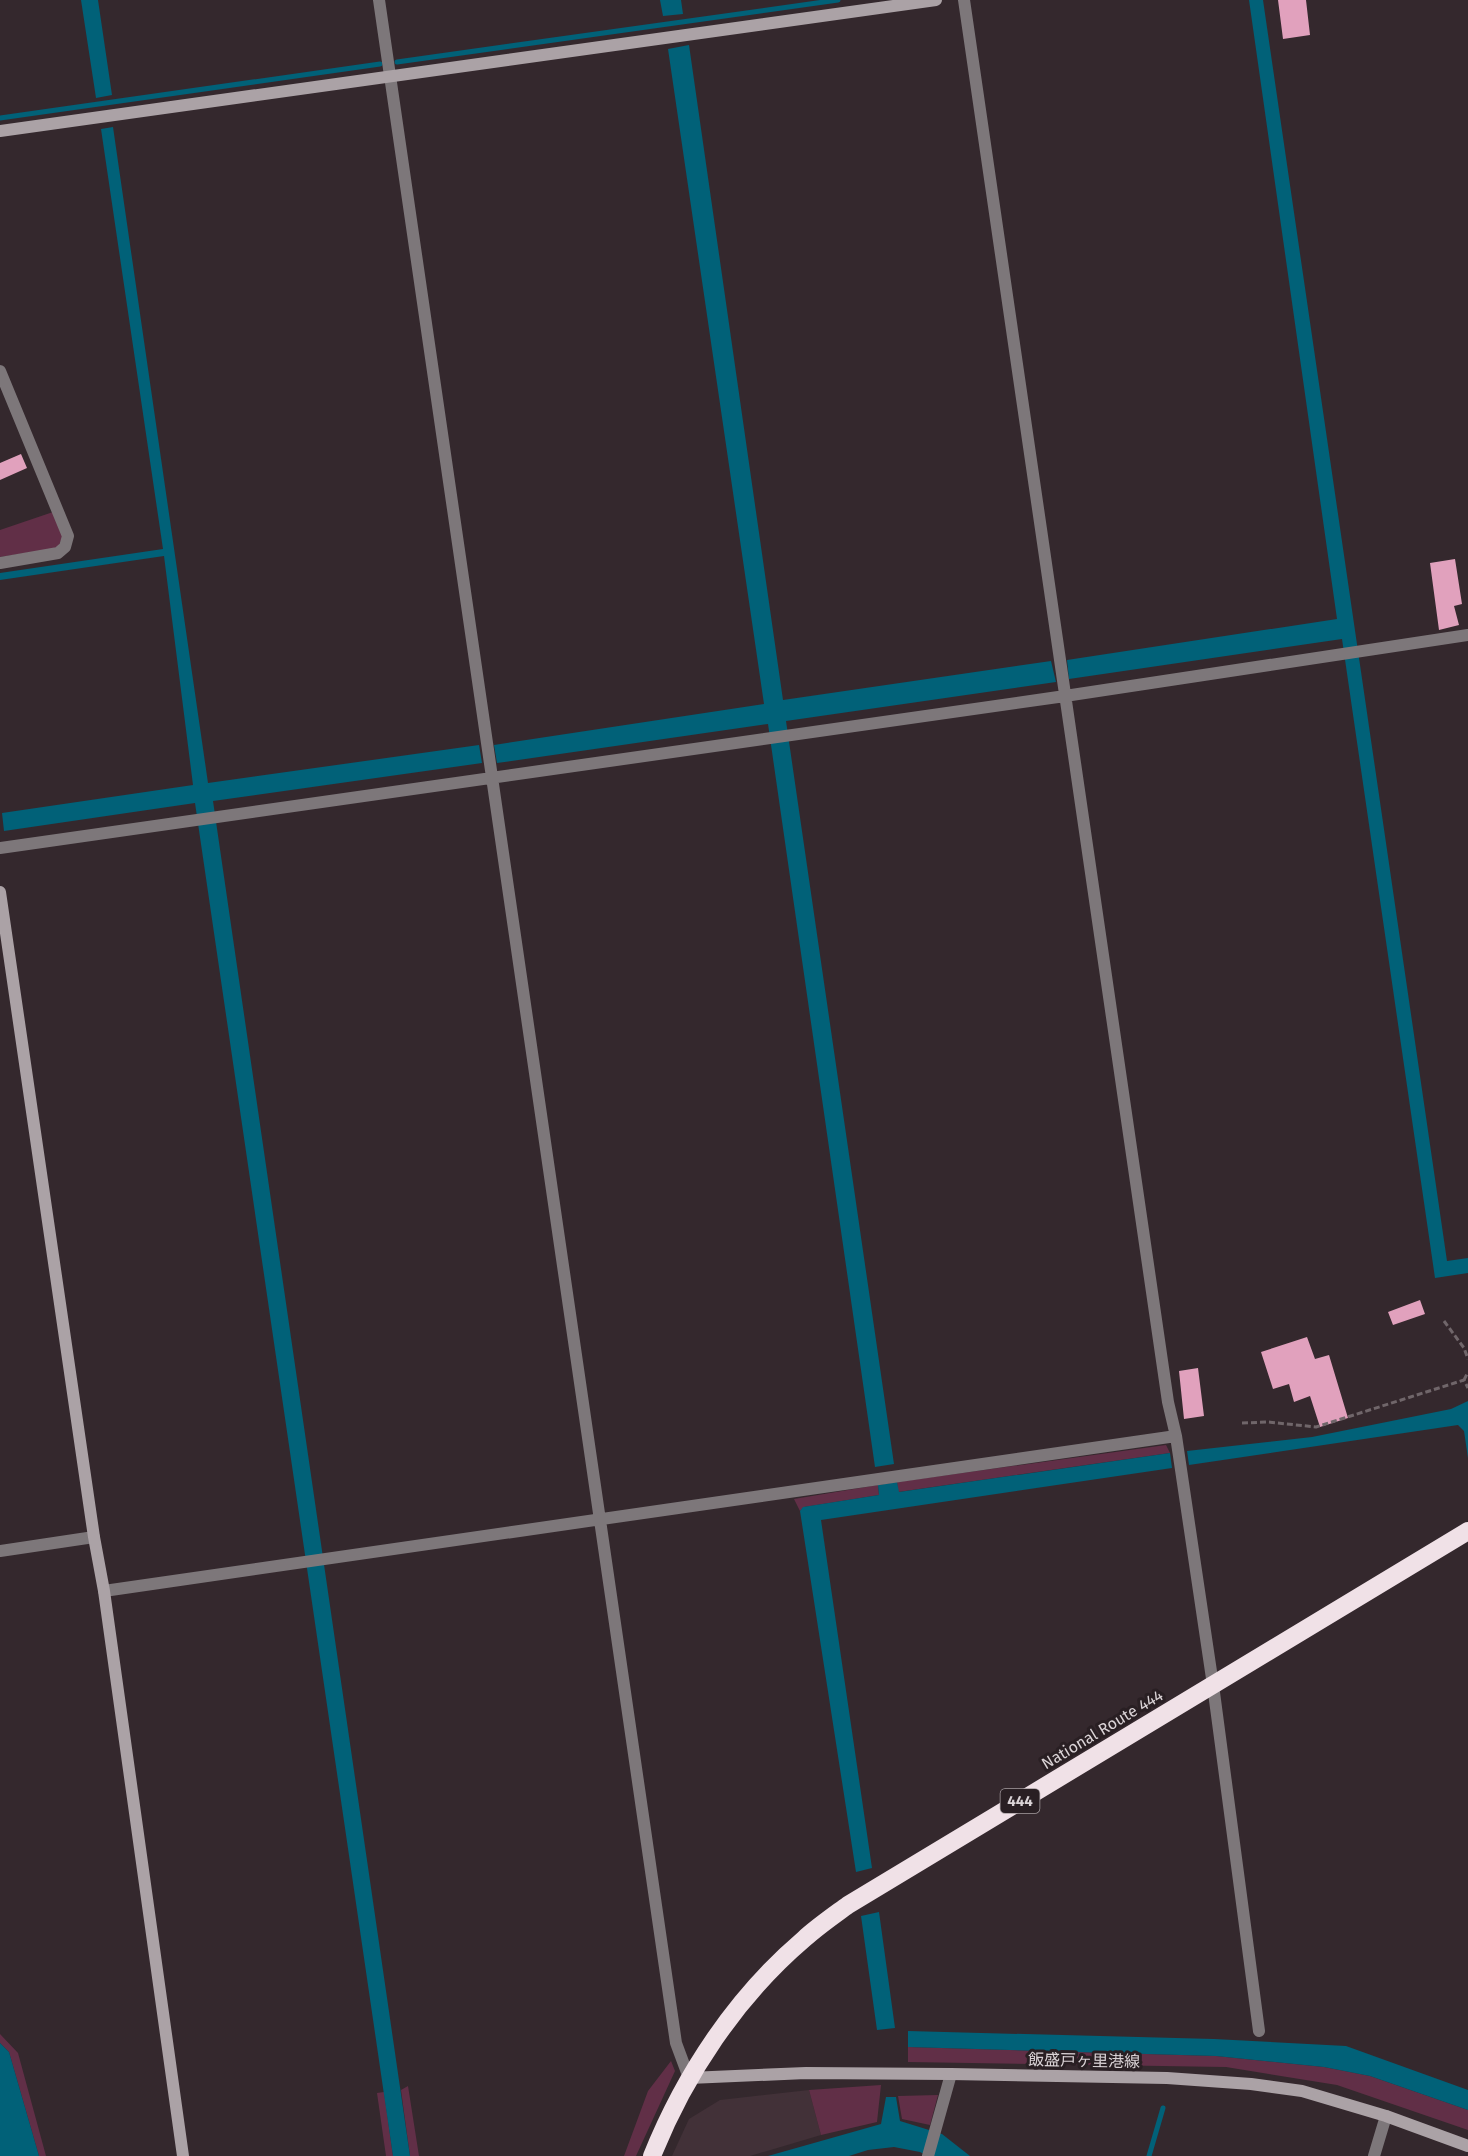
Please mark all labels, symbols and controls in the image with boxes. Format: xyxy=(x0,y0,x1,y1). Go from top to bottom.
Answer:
street label: National Route 444 xyxy=(1038,1685,1167,1773)
road number: 444 xyxy=(1000,1789,1040,1813)
street label: 飯盛戸ヶ里港線 xyxy=(1028,2050,1140,2071)

